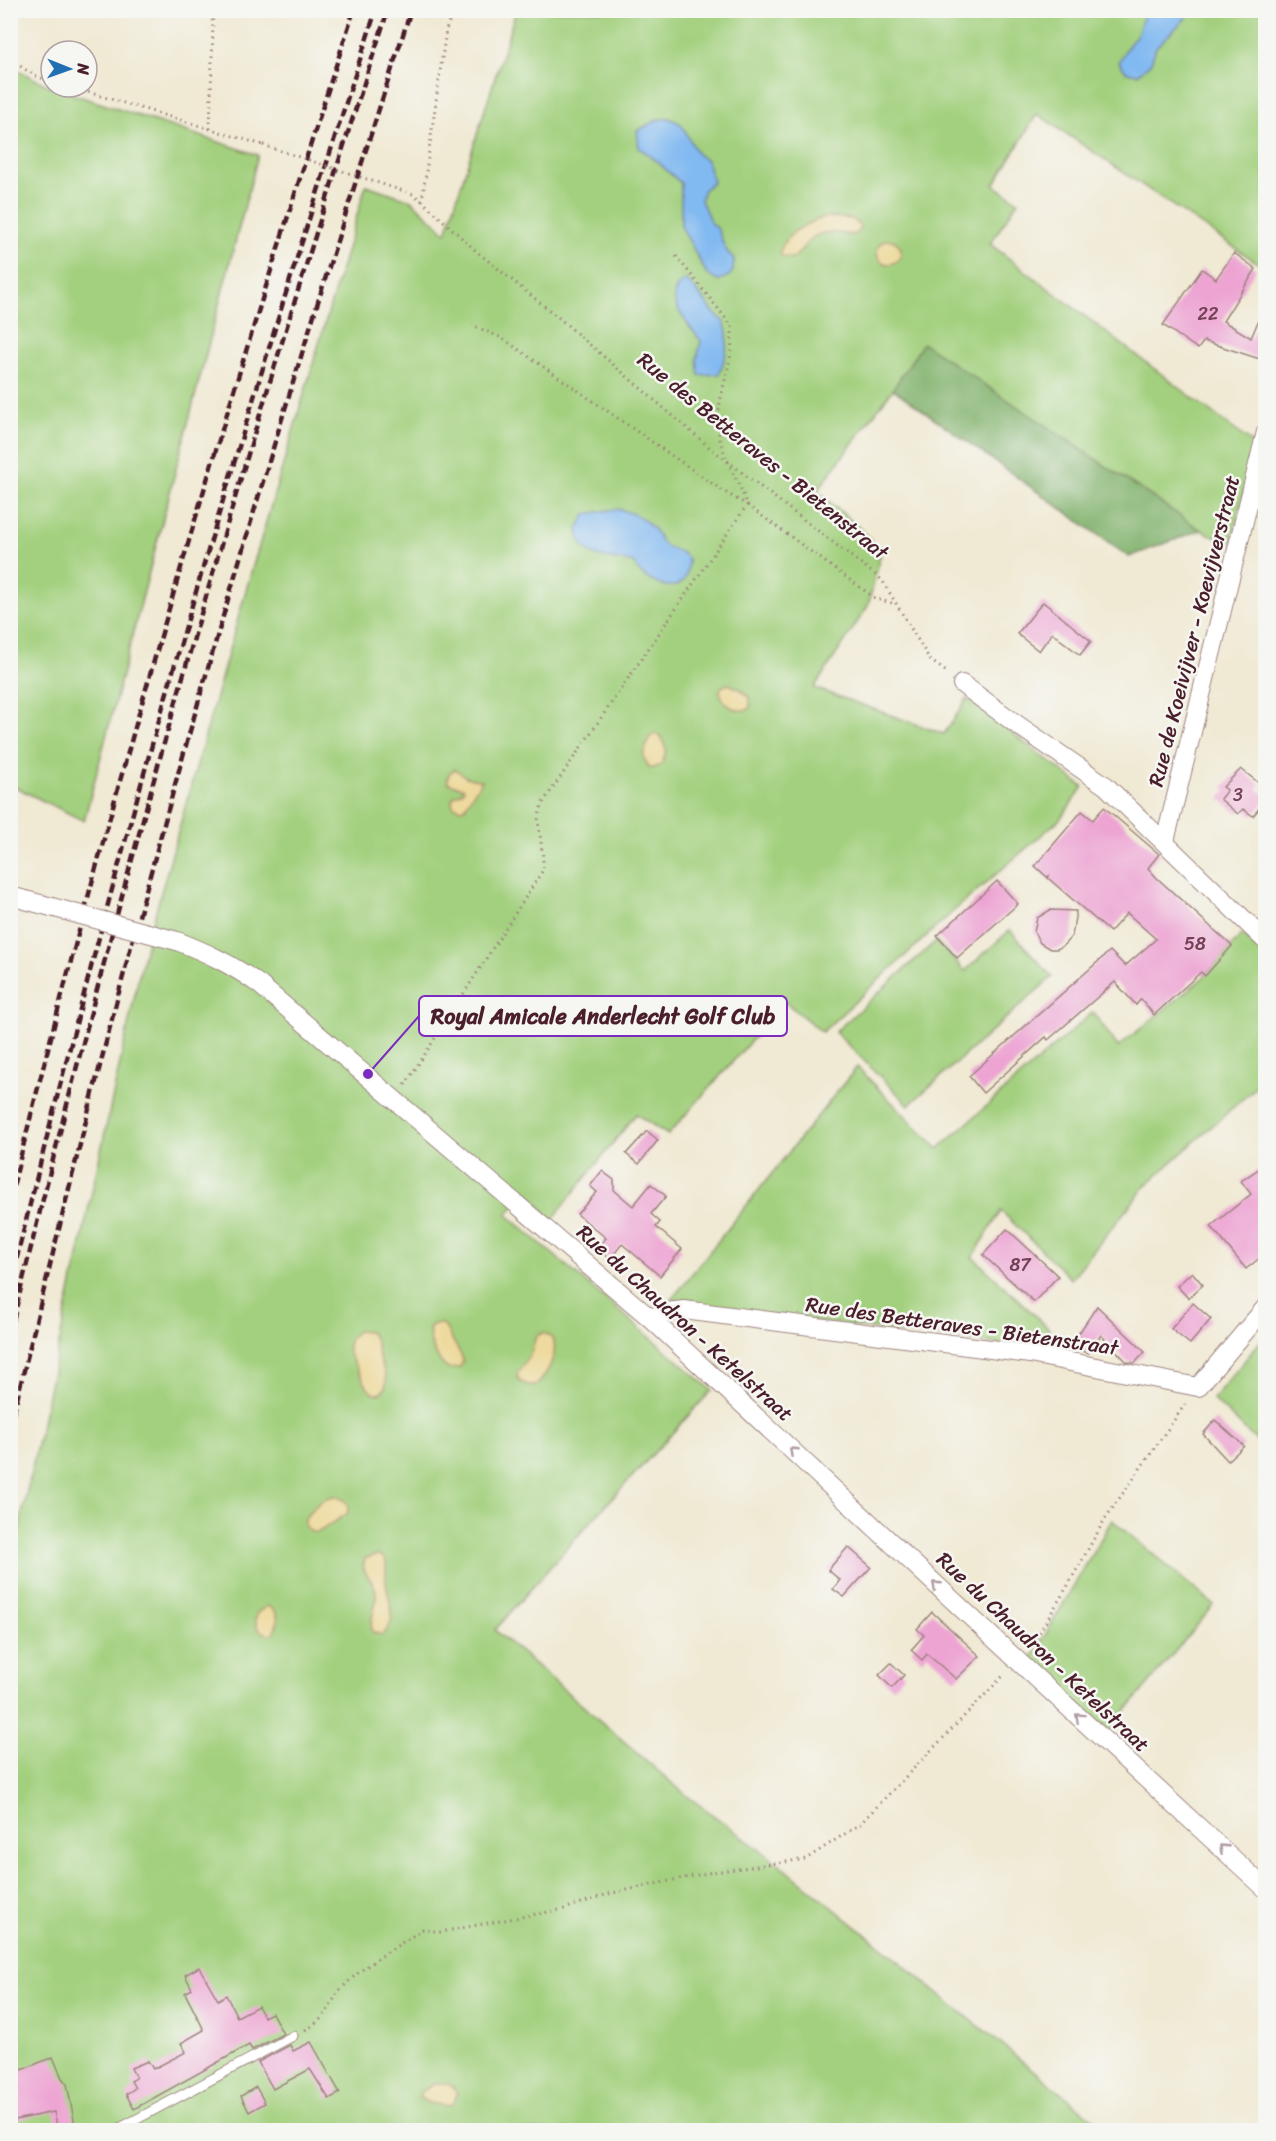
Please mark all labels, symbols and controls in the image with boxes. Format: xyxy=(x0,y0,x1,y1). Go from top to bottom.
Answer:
north arrow xyxy=(39,39,99,99)
text: N xyxy=(69,62,98,76)
house number: 22 xyxy=(1198,298,1218,330)
street label: Rue des Betteraves - Bietenstraat xyxy=(629,342,899,571)
street label: Rue de Koeivijver - Koevijverstraat xyxy=(1137,471,1251,791)
house number: 3 xyxy=(1233,779,1243,811)
house number: 58 xyxy=(1184,928,1206,960)
callout: Royal Amicale Anderlecht Golf Club xyxy=(419,996,787,1036)
text: Royal Amicale Anderlecht Golf Club xyxy=(430,997,775,1036)
street label: Rue du Chaudron - Ketelstraat xyxy=(568,1215,802,1431)
house number: 87 xyxy=(1009,1249,1032,1281)
street label: Rue des Betteraves - Bietenstraat xyxy=(803,1285,1122,1367)
one-way arrow xyxy=(790,1448,801,1459)
street label: Rue du Chaudron - Ketelstraat xyxy=(927,1542,1159,1762)
one-way arrow xyxy=(932,1581,942,1592)
one-way arrow xyxy=(1075,1713,1086,1724)
one-way arrow xyxy=(1219,1844,1230,1855)

